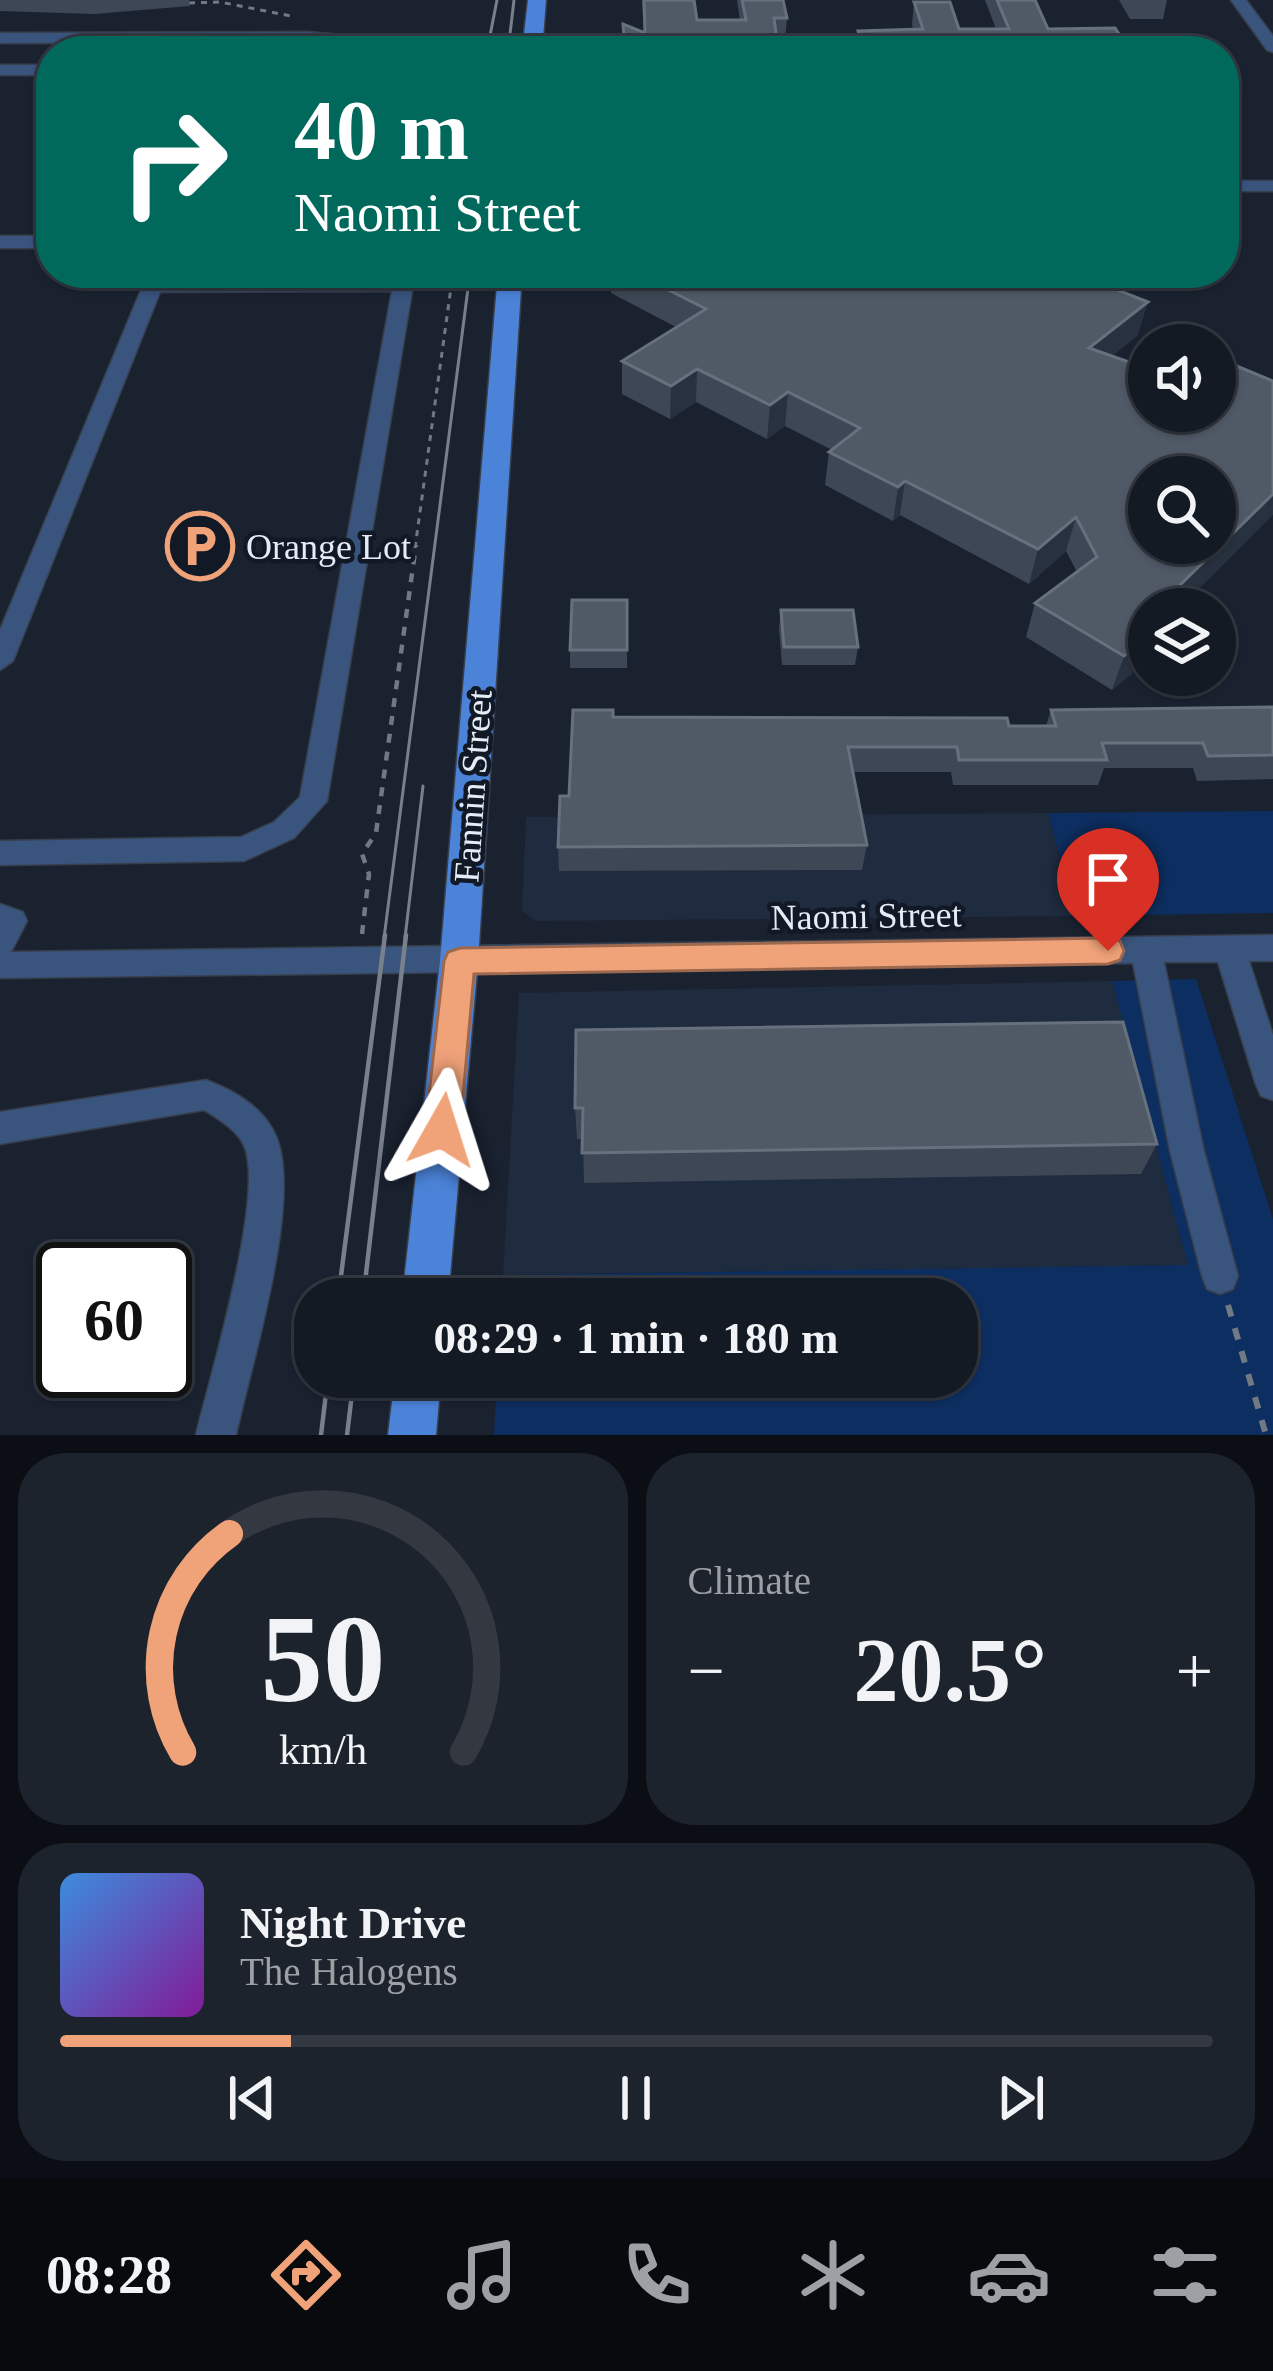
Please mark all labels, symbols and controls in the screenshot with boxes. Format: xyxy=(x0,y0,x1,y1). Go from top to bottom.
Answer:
icon: right xyxy=(96,84,252,240)
text: 40 m xyxy=(294,84,469,177)
text: Naomi Street xyxy=(294,183,580,243)
map controls xyxy=(1128,324,1236,696)
button: sound xyxy=(1128,324,1236,432)
button: search xyxy=(1128,456,1236,564)
parking icon: Orange Lot xyxy=(165,511,235,581)
place label: Orange Lot xyxy=(246,527,411,567)
button: layers xyxy=(1128,588,1236,696)
street label: Fannin Street xyxy=(446,688,500,884)
pin xyxy=(1057,828,1159,951)
icon: arrive xyxy=(1075,846,1141,912)
street label: Naomi Street xyxy=(770,894,962,938)
position arrow xyxy=(379,1067,505,1193)
speed limit sign: 60 xyxy=(36,1242,192,1398)
text: 08:29 · 1 min · 180 m xyxy=(434,1313,839,1363)
text: Climate xyxy=(688,1559,811,1602)
text: 50 xyxy=(260,1590,385,1728)
text: 20.5° xyxy=(854,1621,1047,1720)
text: − xyxy=(688,1634,725,1707)
text: + xyxy=(1176,1634,1213,1707)
text: km/h xyxy=(279,1726,367,1773)
text: Night Drive xyxy=(240,1898,466,1948)
text: The Halogens xyxy=(240,1950,458,1993)
icon: previous xyxy=(219,2065,285,2131)
icon: pause xyxy=(603,2065,669,2131)
icon: next xyxy=(988,2065,1054,2131)
icon: directions xyxy=(264,2233,348,2317)
icon: music xyxy=(440,2233,524,2317)
icon: phone xyxy=(615,2233,699,2317)
icon: climate xyxy=(791,2233,875,2317)
icon: car xyxy=(967,2233,1051,2317)
icon: filters xyxy=(1143,2233,1227,2317)
text: 08:28 xyxy=(46,2245,172,2305)

